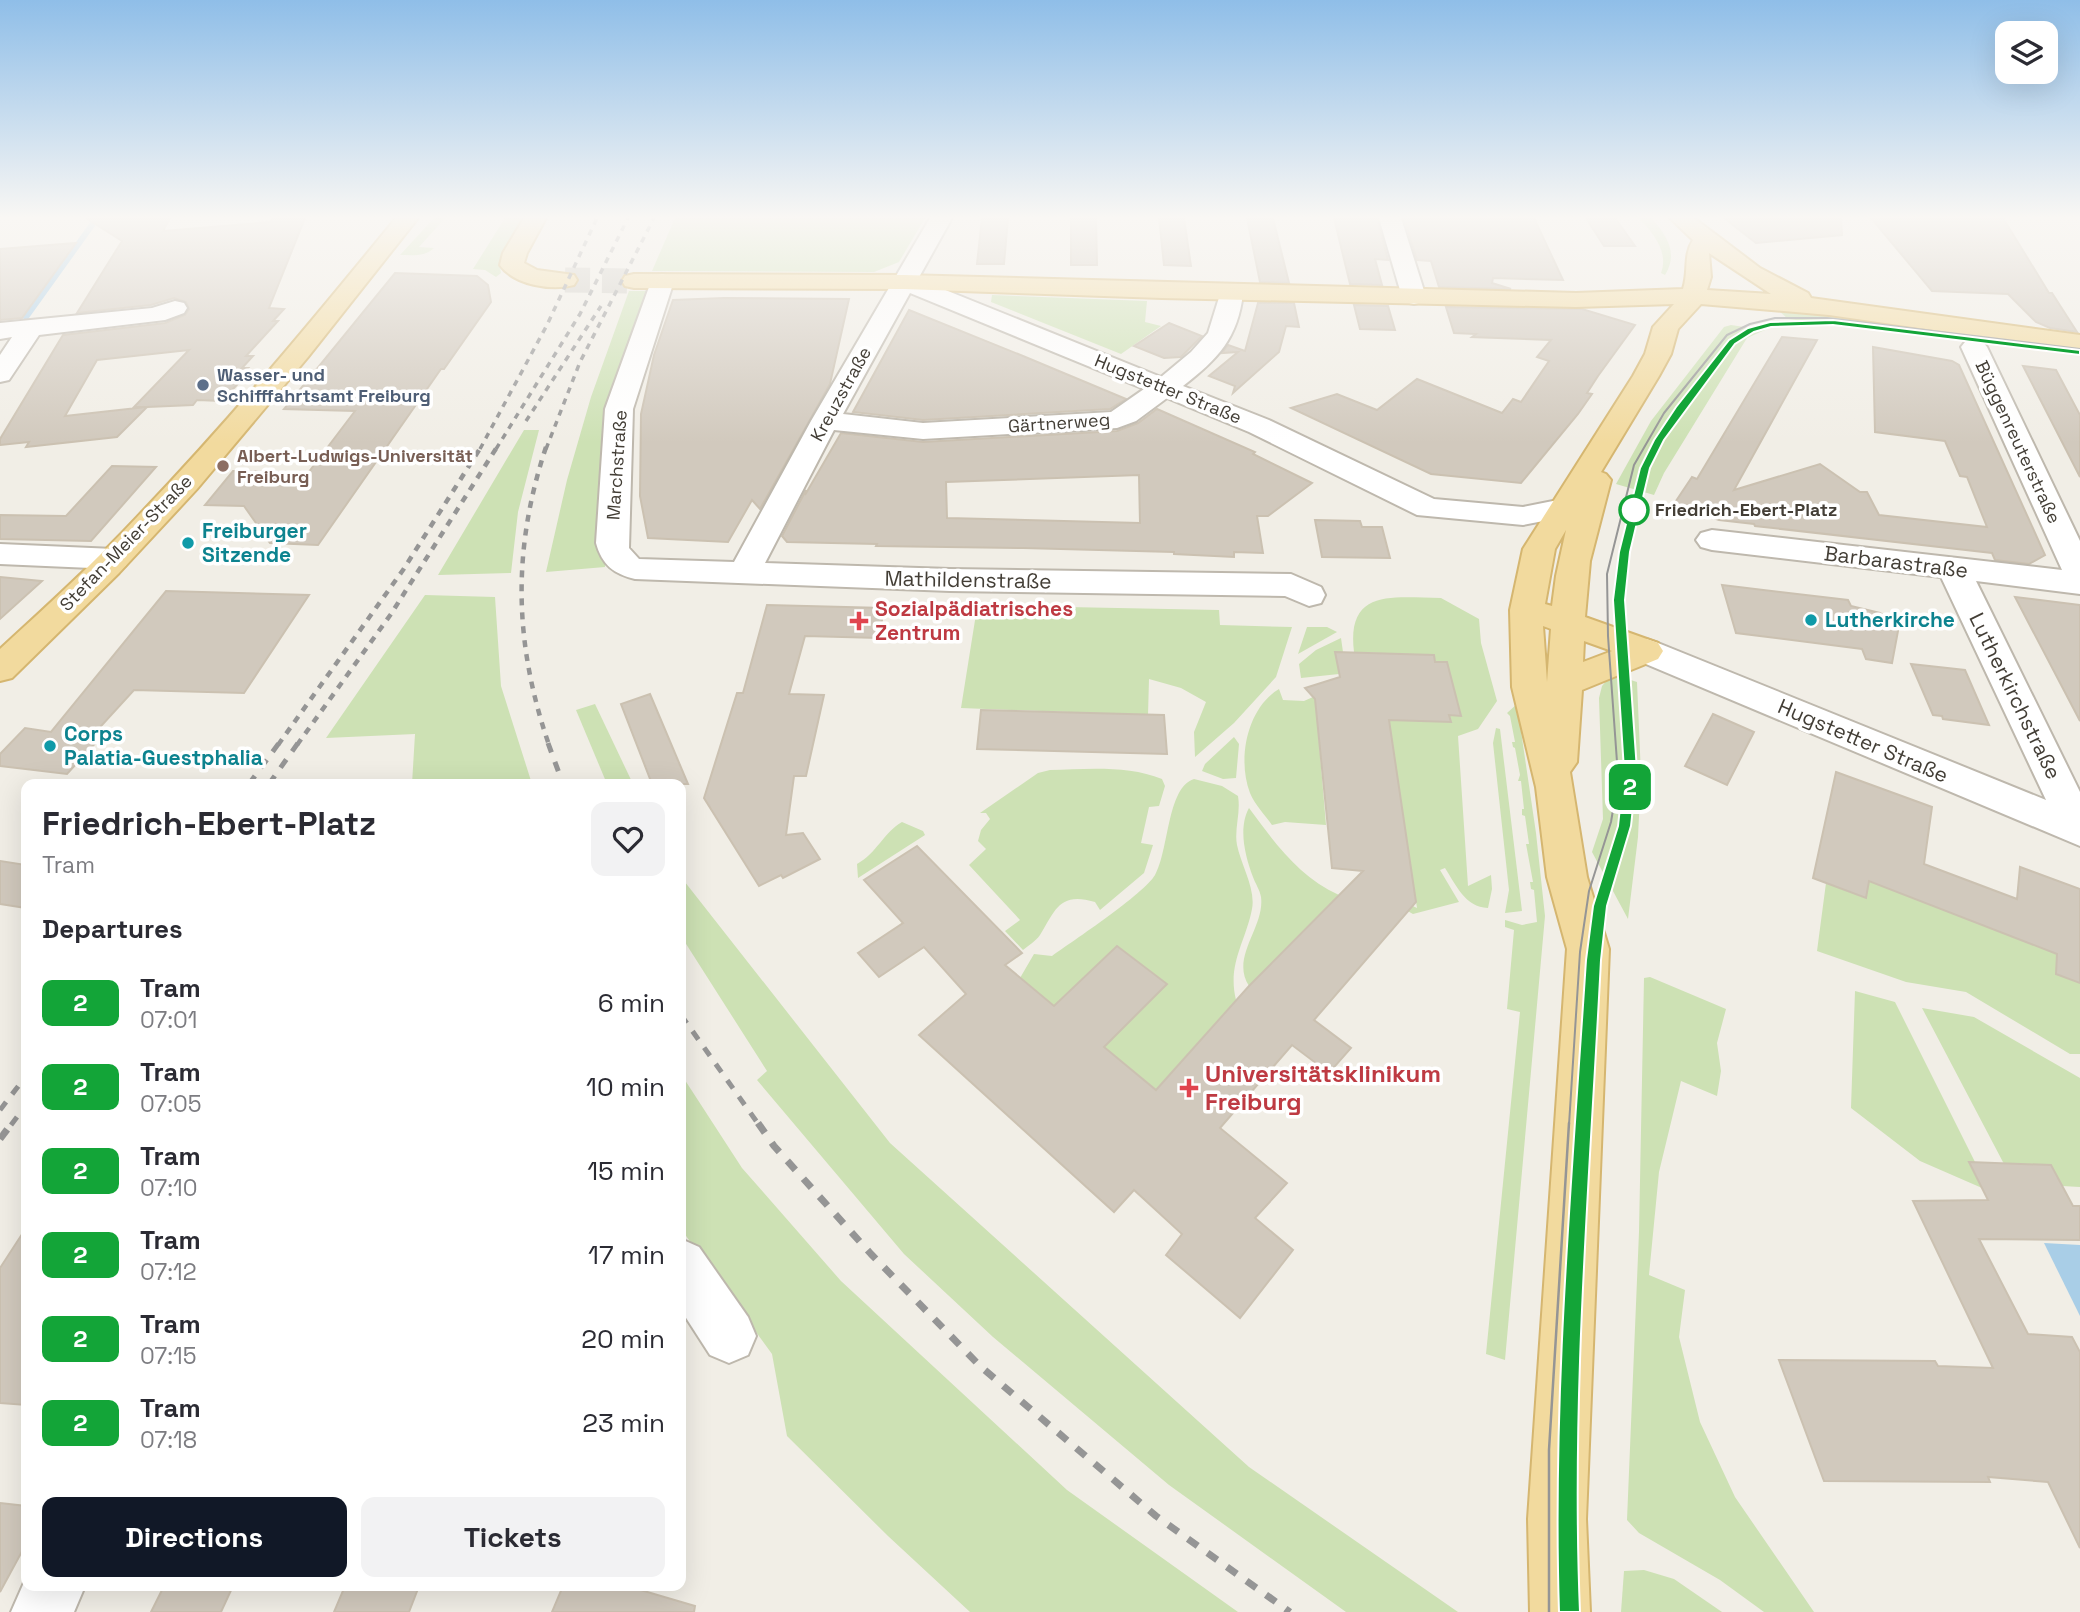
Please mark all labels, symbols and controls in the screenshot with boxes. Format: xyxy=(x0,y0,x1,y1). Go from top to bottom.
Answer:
map controls xyxy=(1995,21,2058,84)
button: layers xyxy=(1995,21,2058,84)
street label: Kreuzstraße xyxy=(805,342,876,445)
street label: Hugstetter Straße xyxy=(1091,349,1245,429)
street label: Büggenreuterstraße xyxy=(1971,357,2066,527)
place label: Wasser- und Schifffahrtsamt Freiburg xyxy=(217,363,431,407)
marker: Wasser- und Schifffahrtsamt Freiburg xyxy=(195,377,211,393)
street label: Gärtnerweg xyxy=(1007,407,1111,438)
street label: Marchstraße xyxy=(601,409,632,521)
place label: Albert-Ludwigs-Universität Freiburg xyxy=(237,444,473,488)
marker: Albert-Ludwigs-Universität Freiburg xyxy=(215,458,231,474)
street label: Stefan-Meier-Straße xyxy=(55,470,197,616)
marker: Friedrich-Ebert-Platz xyxy=(1619,495,1649,525)
place label: Friedrich-Ebert-Platz xyxy=(1655,498,1837,521)
place label: Freiburger Sitzende xyxy=(202,517,307,568)
marker: Freiburger Sitzende xyxy=(180,535,196,551)
street label: Barbarastraße xyxy=(1823,539,1970,584)
street label: Mathildenstraße xyxy=(884,565,1052,594)
place label: Sozialpädiatrisches Zentrum xyxy=(875,595,1073,646)
place label: Lutherkirche xyxy=(1825,606,1955,633)
street label: Lutherkirchstraße xyxy=(1963,608,2068,784)
marker: Sozialpädiatrisches Zentrum xyxy=(849,611,869,631)
marker: Lutherkirche xyxy=(1803,612,1819,628)
street label: Hugstetter Straße xyxy=(1774,692,1953,789)
place label: Corps Palatia-Guestphalia xyxy=(64,720,263,771)
marker: Corps Palatia-Guestphalia xyxy=(42,738,58,754)
line badge: 2 xyxy=(1607,764,1653,810)
text: 2 xyxy=(1623,771,1637,802)
button: heart xyxy=(591,802,665,876)
text: Friedrich-Ebert-Platz xyxy=(42,803,376,845)
text: Tram xyxy=(42,850,95,880)
text: Departures xyxy=(42,912,183,946)
text: Tram xyxy=(140,971,201,1005)
text: 6 min xyxy=(598,986,665,1020)
text: 2 xyxy=(73,987,88,1018)
text: 07:01 xyxy=(140,1005,197,1035)
text: Tram xyxy=(140,1055,201,1089)
place label: Universitätsklinikum Freiburg xyxy=(1205,1058,1441,1117)
text: 10 min xyxy=(586,1070,665,1104)
text: 2 xyxy=(73,1071,88,1102)
marker: Universitätsklinikum Freiburg xyxy=(1179,1078,1199,1098)
text: 07:05 xyxy=(140,1089,202,1119)
text: Tram xyxy=(140,1139,201,1173)
text: 15 min xyxy=(587,1154,665,1188)
text: 2 xyxy=(73,1155,88,1186)
text: 07:10 xyxy=(140,1173,197,1203)
text: Tram xyxy=(140,1223,201,1257)
text: 17 min xyxy=(588,1238,665,1272)
text: 2 xyxy=(73,1239,88,1270)
text: 07:12 xyxy=(140,1257,197,1287)
text: Tram xyxy=(140,1307,201,1341)
text: 20 min xyxy=(581,1322,665,1356)
text: 2 xyxy=(73,1323,88,1354)
text: 07:15 xyxy=(140,1341,197,1371)
text: Tram xyxy=(140,1391,201,1425)
text: 23 min xyxy=(582,1406,665,1440)
text: 2 xyxy=(73,1407,88,1438)
text: 07:18 xyxy=(140,1425,197,1455)
button: Directions xyxy=(42,1497,347,1577)
button: Tickets xyxy=(361,1497,665,1577)

